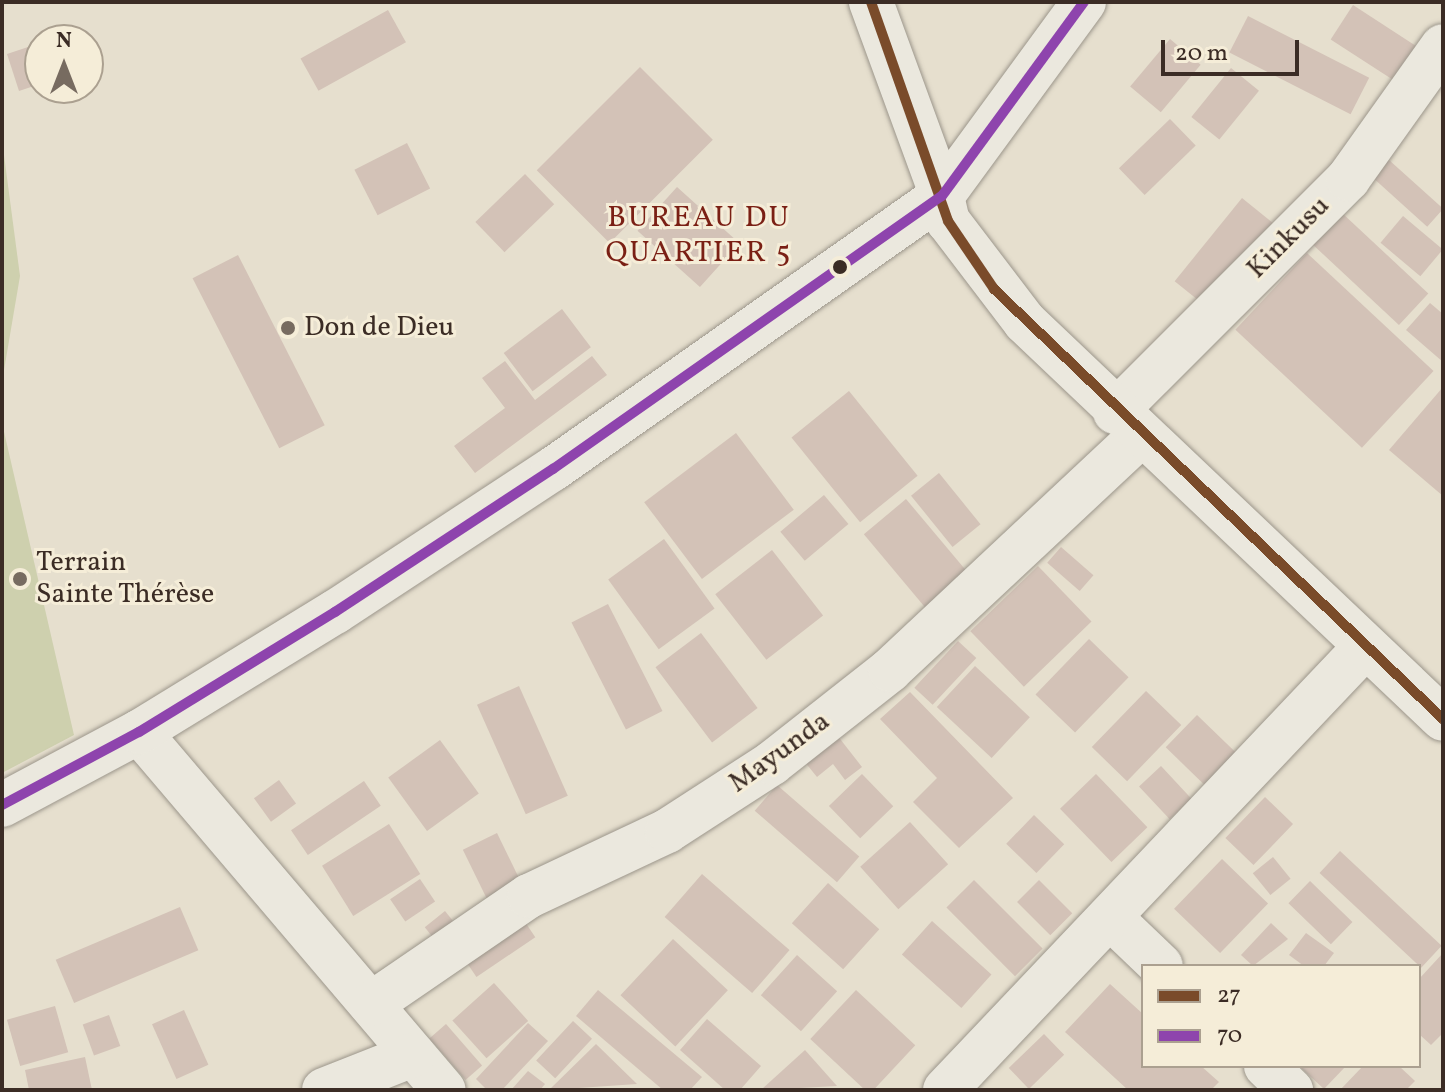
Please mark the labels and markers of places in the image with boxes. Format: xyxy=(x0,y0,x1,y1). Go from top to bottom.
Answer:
unlabelled marker xyxy=(832,259,848,275)
place label: Don de Dieu xyxy=(304,311,454,345)
marker: Don de Dieu xyxy=(279,319,297,337)
place label: Terrain Sainte Thérèse xyxy=(36,546,215,612)
marker: Terrain Sainte Thérèse xyxy=(11,570,29,588)

